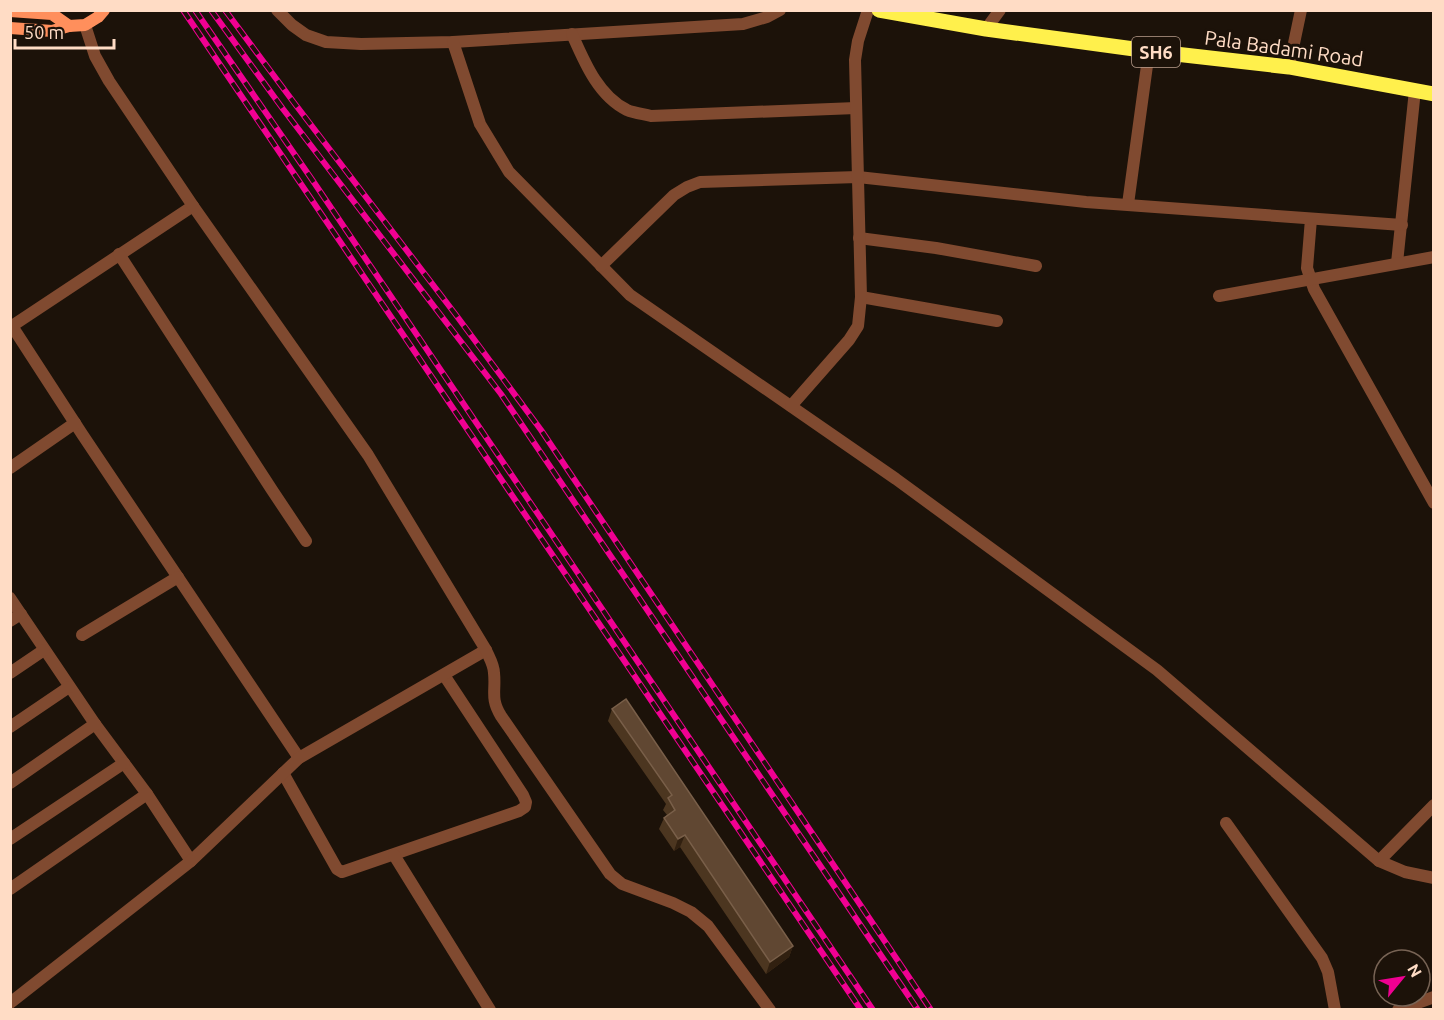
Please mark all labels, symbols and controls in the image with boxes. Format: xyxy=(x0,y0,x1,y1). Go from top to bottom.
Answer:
scale bar xyxy=(15,12,114,50)
text: 50 m xyxy=(24,22,64,42)
street label: Pala Badami Road xyxy=(1203,25,1365,71)
road number: SH6 xyxy=(1132,37,1180,67)
north arrow xyxy=(1372,948,1432,1008)
text: N xyxy=(1404,961,1426,980)

